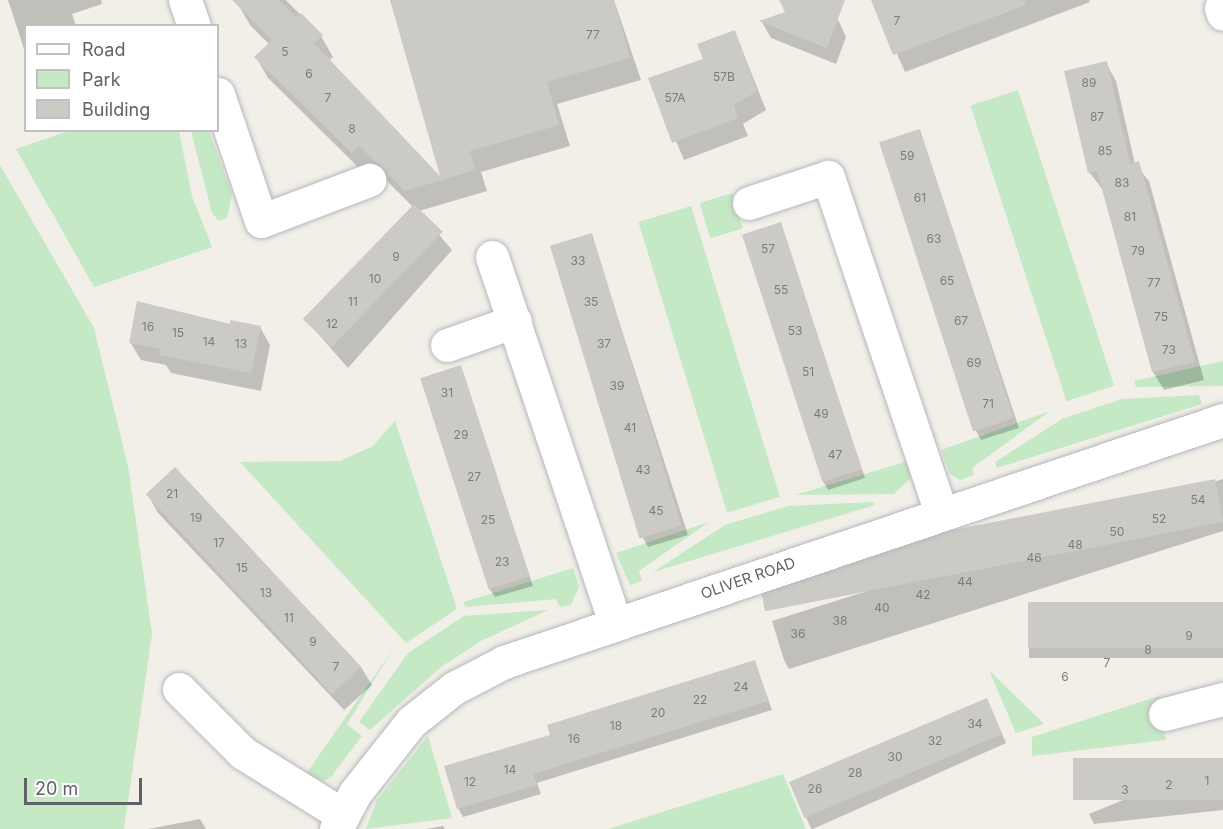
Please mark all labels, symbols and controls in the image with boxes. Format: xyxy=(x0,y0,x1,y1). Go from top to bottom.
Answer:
house number: 7 xyxy=(894,14,900,28)
legend xyxy=(24,24,219,132)
house number: 77 xyxy=(586,28,600,42)
text: Road xyxy=(82,39,125,60)
house number: 5 xyxy=(281,45,289,59)
house number: 6 xyxy=(305,67,313,81)
text: Park xyxy=(82,69,121,90)
house number: 57B xyxy=(713,70,735,84)
house number: 89 xyxy=(1082,76,1096,90)
house number: 7 xyxy=(325,91,331,105)
house number: 57A xyxy=(664,91,686,105)
text: Building xyxy=(82,99,150,120)
house number: 87 xyxy=(1090,110,1104,124)
house number: 8 xyxy=(348,122,356,136)
house number: 85 xyxy=(1098,144,1112,158)
house number: 59 xyxy=(900,149,914,163)
house number: 83 xyxy=(1115,176,1129,190)
house number: 61 xyxy=(914,191,926,205)
house number: 81 xyxy=(1124,210,1136,224)
house number: 63 xyxy=(927,232,941,246)
house number: 57 xyxy=(761,242,775,256)
house number: 79 xyxy=(1131,244,1145,258)
house number: 9 xyxy=(392,250,400,264)
house number: 33 xyxy=(571,254,585,268)
house number: 10 xyxy=(369,272,381,286)
house number: 65 xyxy=(940,274,954,288)
house number: 77 xyxy=(1147,276,1161,290)
house number: 55 xyxy=(774,283,788,297)
house number: 11 xyxy=(348,295,358,309)
house number: 35 xyxy=(584,295,598,309)
house number: 75 xyxy=(1154,310,1168,324)
house number: 67 xyxy=(954,314,968,328)
house number: 12 xyxy=(326,317,338,331)
house number: 16 xyxy=(142,320,154,334)
house number: 53 xyxy=(788,324,802,338)
house number: 15 xyxy=(172,326,184,340)
house number: 14 xyxy=(203,335,215,349)
house number: 13 xyxy=(235,337,247,351)
house number: 37 xyxy=(597,337,611,351)
house number: 73 xyxy=(1162,343,1176,357)
house number: 69 xyxy=(967,356,981,370)
house number: 51 xyxy=(802,365,814,379)
house number: 39 xyxy=(610,379,624,393)
house number: 31 xyxy=(441,386,453,400)
house number: 71 xyxy=(982,397,994,411)
house number: 49 xyxy=(813,407,829,421)
house number: 41 xyxy=(624,421,636,435)
house number: 29 xyxy=(454,428,468,442)
house number: 47 xyxy=(828,448,842,462)
house number: 43 xyxy=(635,463,651,477)
house number: 27 xyxy=(467,470,481,484)
house number: 21 xyxy=(166,487,178,501)
house number: 54 xyxy=(1190,493,1206,507)
house number: 45 xyxy=(648,504,664,518)
house number: 19 xyxy=(190,511,202,525)
house number: 52 xyxy=(1152,512,1166,526)
house number: 25 xyxy=(481,513,495,527)
house number: 50 xyxy=(1110,525,1124,539)
house number: 17 xyxy=(213,536,225,550)
house number: 48 xyxy=(1067,538,1083,552)
house number: 46 xyxy=(1026,551,1042,565)
street label: OLIVER ROAD xyxy=(698,553,798,603)
house number: 23 xyxy=(495,555,509,569)
house number: 15 xyxy=(236,561,248,575)
house number: 44 xyxy=(957,575,973,589)
house number: 13 xyxy=(260,586,272,600)
house number: 42 xyxy=(915,588,931,602)
house number: 40 xyxy=(874,601,890,615)
house number: 11 xyxy=(284,611,294,625)
house number: 38 xyxy=(833,614,847,628)
house number: 36 xyxy=(791,627,805,641)
house number: 9 xyxy=(1185,629,1193,643)
house number: 9 xyxy=(309,635,317,649)
house number: 8 xyxy=(1144,643,1152,657)
house number: 7 xyxy=(1104,656,1110,670)
house number: 7 xyxy=(333,660,339,674)
house number: 6 xyxy=(1061,670,1069,684)
house number: 24 xyxy=(734,680,748,694)
house number: 22 xyxy=(693,693,707,707)
house number: 20 xyxy=(651,706,665,720)
house number: 34 xyxy=(967,717,983,731)
house number: 18 xyxy=(610,719,622,733)
house number: 16 xyxy=(568,732,580,746)
house number: 32 xyxy=(928,734,942,748)
house number: 30 xyxy=(888,750,902,764)
house number: 14 xyxy=(504,763,516,777)
scale bar xyxy=(27,766,146,804)
house number: 28 xyxy=(848,766,862,780)
house number: 1 xyxy=(1205,774,1209,788)
house number: 12 xyxy=(464,775,476,789)
text: 20 m xyxy=(35,778,78,799)
house number: 2 xyxy=(1165,778,1173,792)
house number: 26 xyxy=(808,782,822,796)
house number: 3 xyxy=(1121,783,1129,797)

